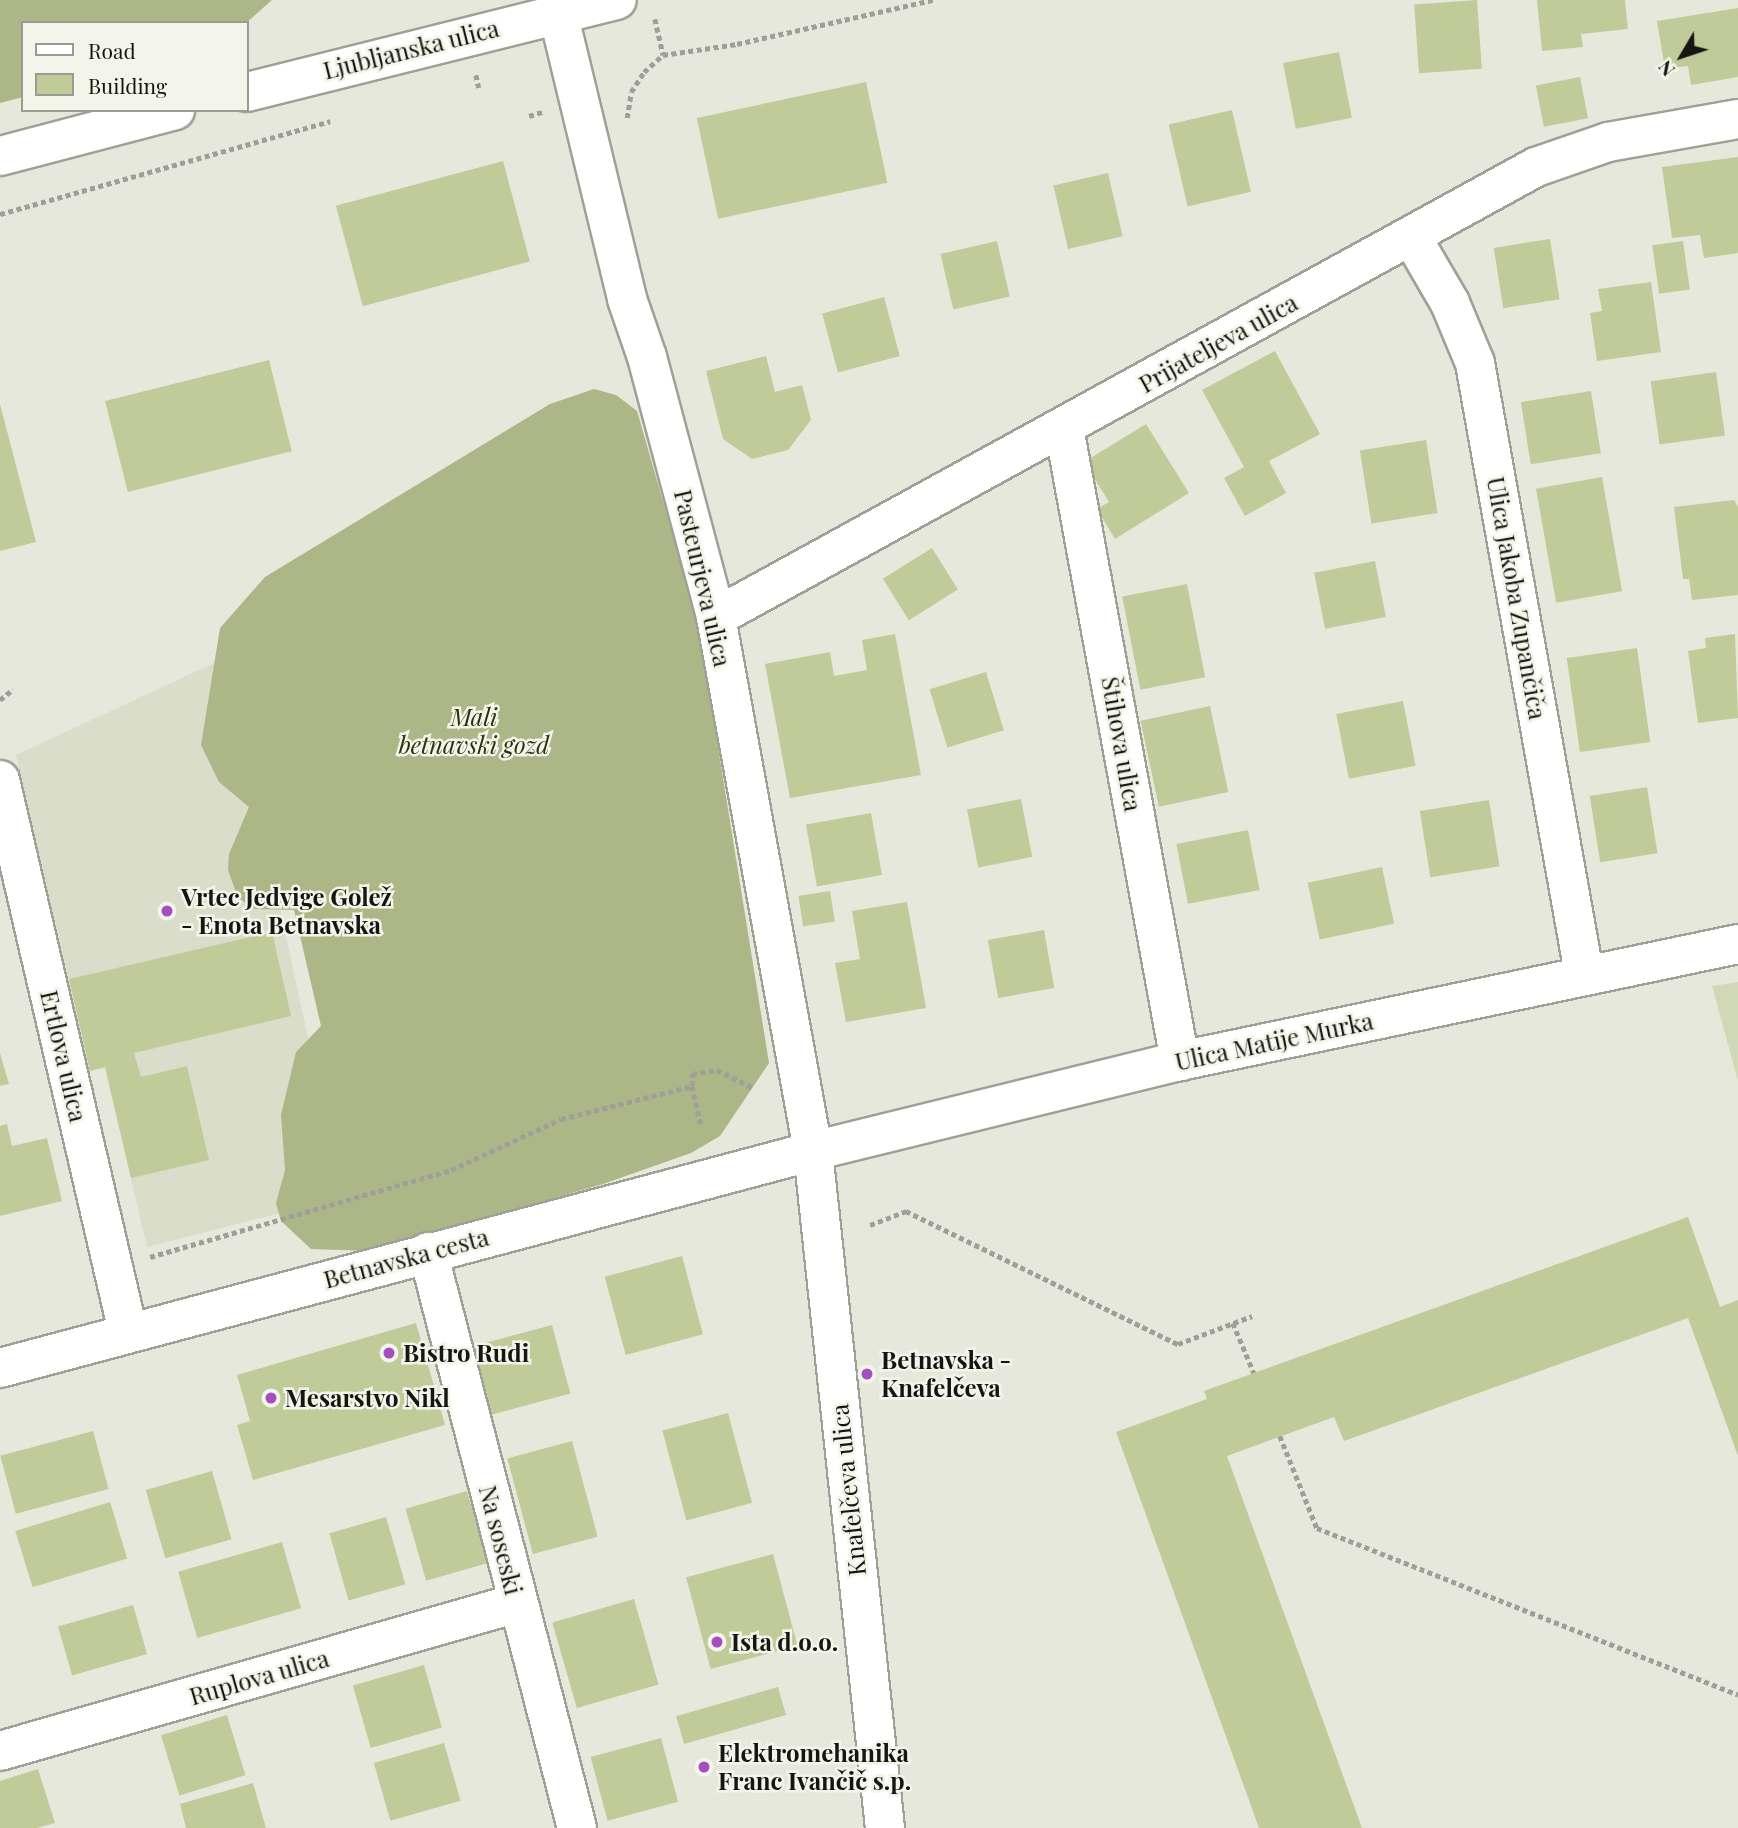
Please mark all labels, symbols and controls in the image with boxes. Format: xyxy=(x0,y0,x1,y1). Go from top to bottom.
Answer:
street label: Ljubljanska ulica xyxy=(320,13,502,85)
legend xyxy=(21,21,248,112)
north arrow xyxy=(1647,21,1717,91)
text: Road xyxy=(88,36,136,64)
text: N xyxy=(1651,56,1680,83)
text: Building xyxy=(88,71,167,99)
street label: Prijateljeva ulica xyxy=(1134,287,1302,399)
street label: Ulica Jakoba Zupančiča xyxy=(1481,474,1553,722)
street label: Pasteurjeva ulica xyxy=(669,486,737,670)
street label: Štihova ulica xyxy=(1096,674,1148,814)
park label: Mali betnavski gozd xyxy=(399,703,549,759)
place label: Vrtec Jedvige Golež - Enota Betnavska xyxy=(181,883,392,939)
marker: Vrtec Jedvige Golež - Enota Betnavska xyxy=(159,903,175,919)
street label: Ertlova ulica xyxy=(35,987,93,1125)
street label: Ulica Matije Murka xyxy=(1172,1006,1376,1076)
street label: Betnavska cesta xyxy=(320,1222,492,1294)
place label: Bistro Rudi xyxy=(403,1339,529,1367)
marker: Bistro Rudi xyxy=(381,1345,397,1361)
place label: Betnavska - Knafelčeva xyxy=(881,1346,1011,1402)
marker: Betnavska - Knafelčeva xyxy=(859,1366,875,1382)
place label: Mesarstvo Nikl xyxy=(285,1384,450,1412)
marker: Mesarstvo Nikl xyxy=(263,1390,279,1406)
street label: Knafelčeva ulica xyxy=(825,1402,871,1578)
street label: Na soseski xyxy=(473,1482,529,1598)
place label: Ista d.o.o. xyxy=(731,1628,838,1656)
marker: Ista d.o.o. xyxy=(709,1634,725,1650)
street label: Ruplova ulica xyxy=(186,1643,332,1711)
place label: Elektromehanika Franc Ivančič s.p. xyxy=(718,1739,911,1795)
marker: Elektromehanika Franc Ivančič s.p. xyxy=(696,1759,712,1775)

